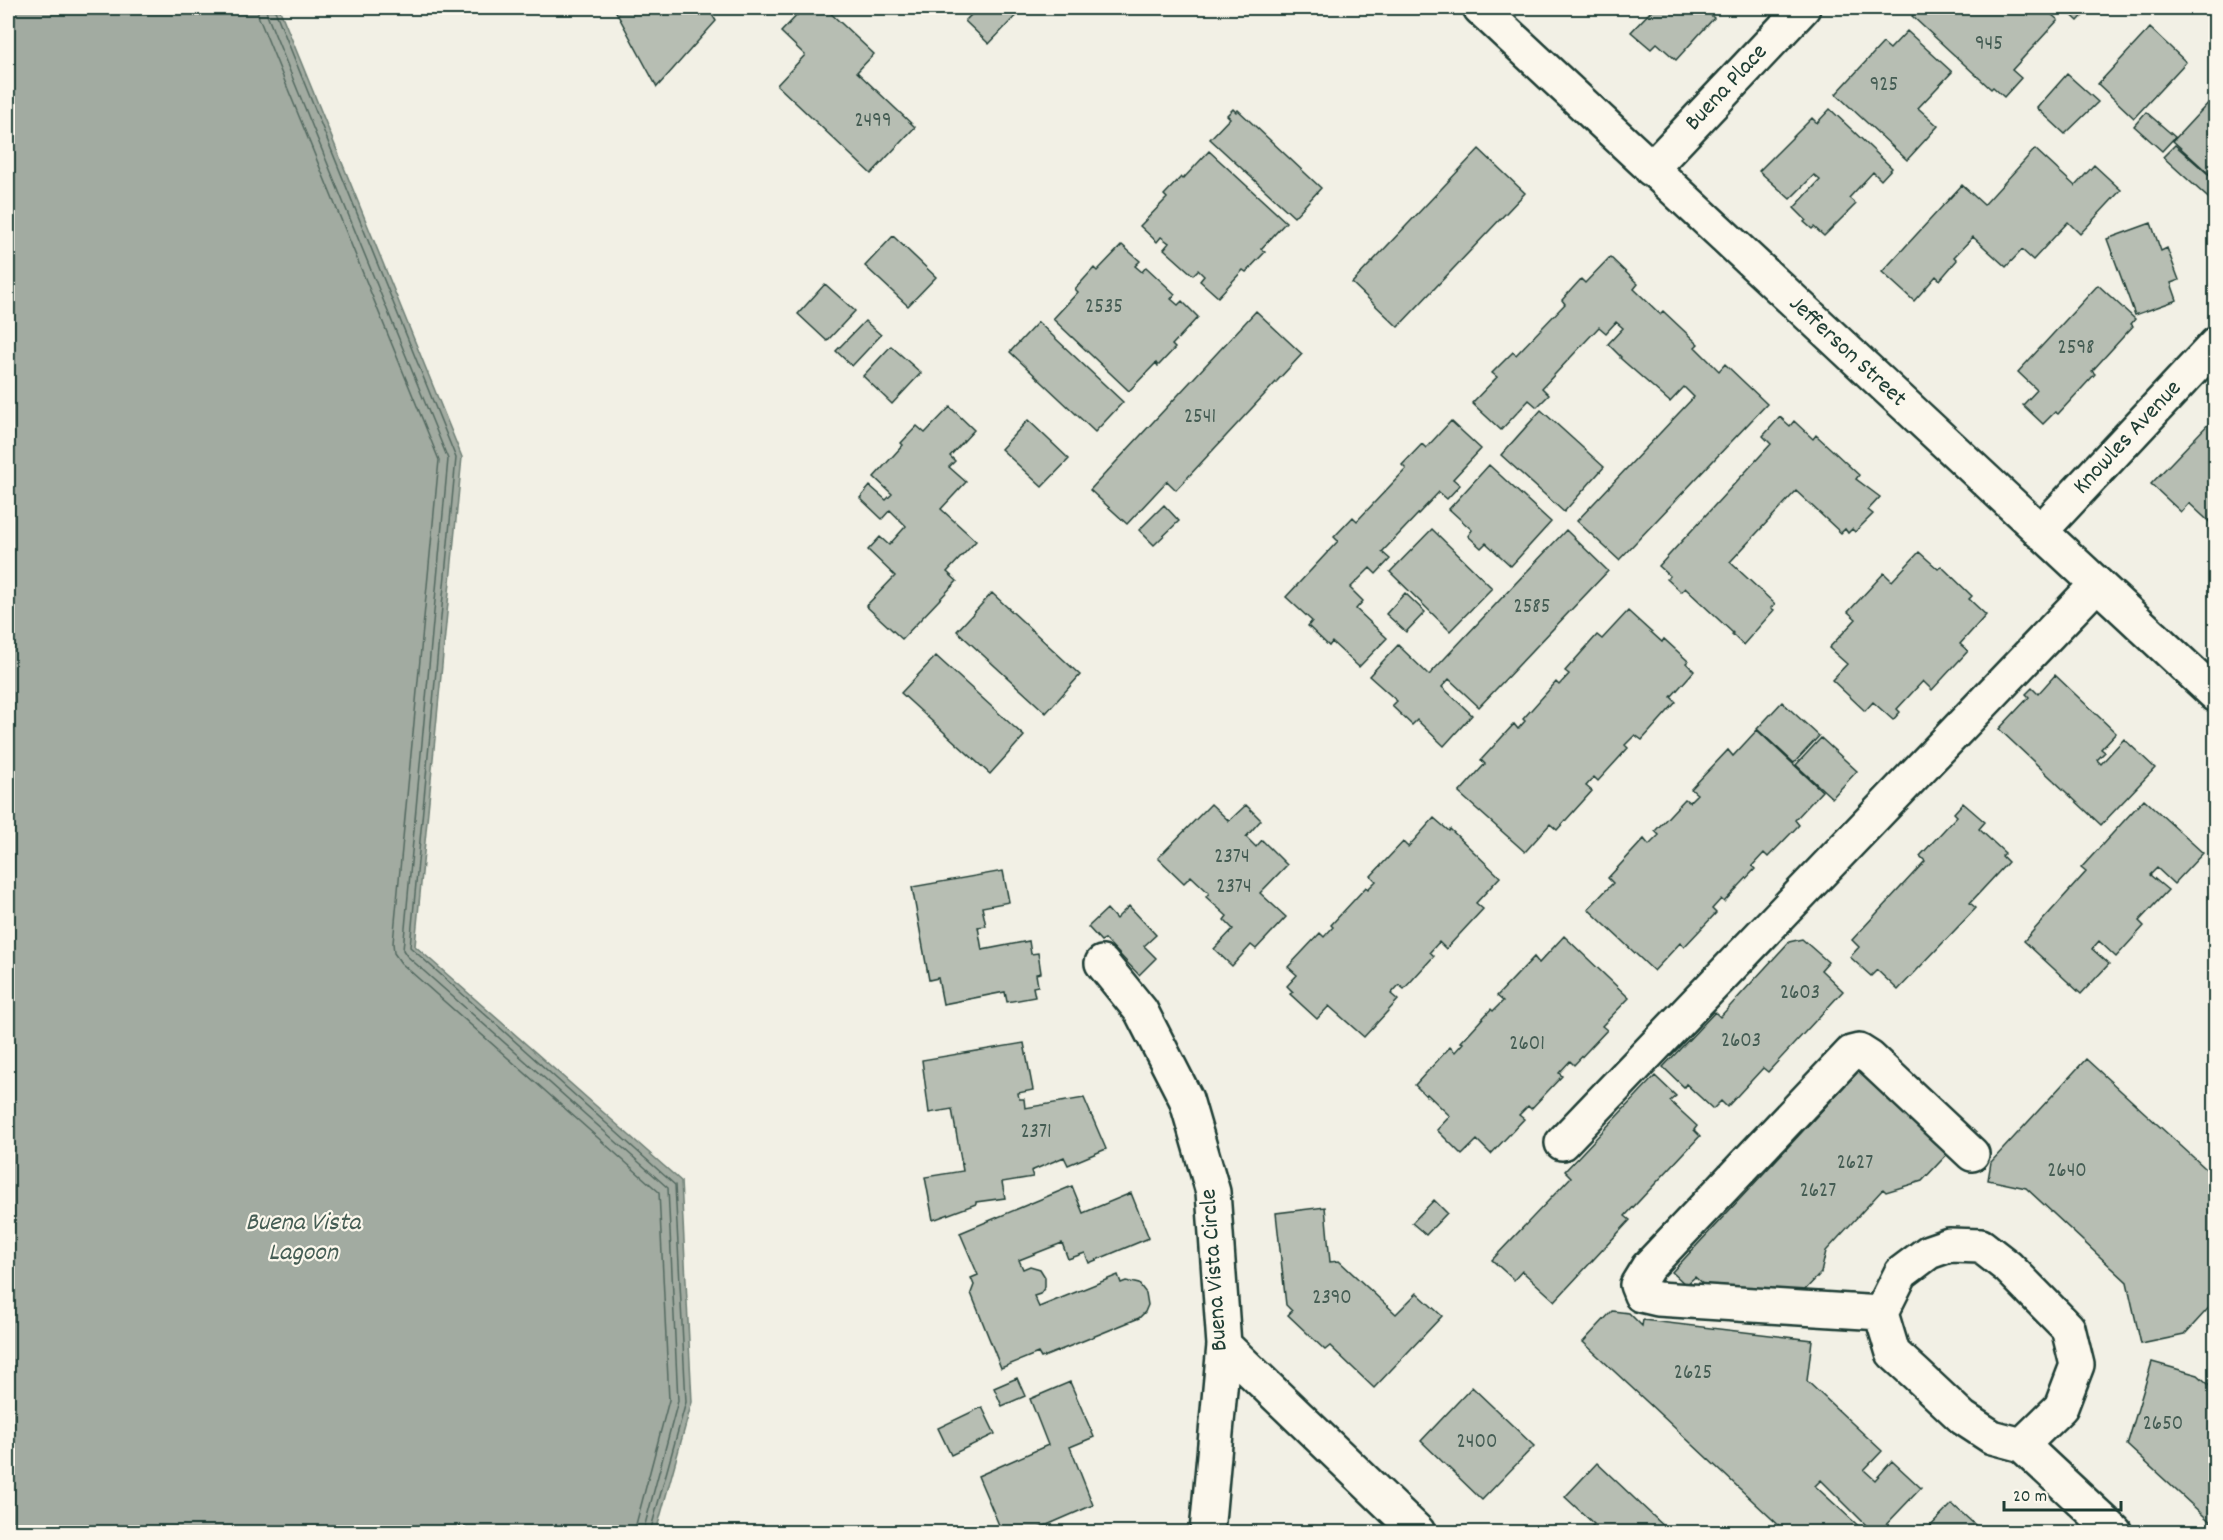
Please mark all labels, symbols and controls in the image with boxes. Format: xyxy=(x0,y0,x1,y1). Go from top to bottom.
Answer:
house number: 945 xyxy=(1975,30,2003,60)
street label: Buena Place xyxy=(1678,37,1776,139)
house number: 925 xyxy=(1870,71,1898,101)
house number: 2499 xyxy=(854,107,892,137)
street label: Jefferson Street xyxy=(1780,288,1914,416)
house number: 2535 xyxy=(1085,293,1123,323)
house number: 2598 xyxy=(2058,334,2094,364)
street label: Knowles Avenue xyxy=(2066,373,2190,503)
house number: 2541 xyxy=(1184,403,1216,433)
house number: 2585 xyxy=(1513,593,1551,623)
house number: 2374 xyxy=(1214,843,1250,873)
house number: 2374 xyxy=(1216,873,1252,903)
house number: 2603 xyxy=(1780,979,1820,1009)
house number: 2603 xyxy=(1721,1027,1761,1057)
house number: 2601 xyxy=(1509,1030,1545,1060)
house number: 2371 xyxy=(1020,1118,1052,1148)
house number: 2627 xyxy=(1837,1149,1873,1179)
house number: 2640 xyxy=(2047,1157,2087,1187)
house number: 2627 xyxy=(1800,1177,1836,1207)
street label: Buena Vista Circle xyxy=(1192,1188,1238,1352)
water label: Buena Vista Lagoon xyxy=(245,1205,362,1272)
house number: 2390 xyxy=(1312,1284,1352,1314)
house number: 2625 xyxy=(1674,1359,1712,1389)
house number: 2650 xyxy=(2143,1410,2183,1440)
house number: 2400 xyxy=(1457,1428,1497,1458)
scale bar xyxy=(2004,1474,2121,1512)
text: 20 m xyxy=(2013,1485,2047,1510)

